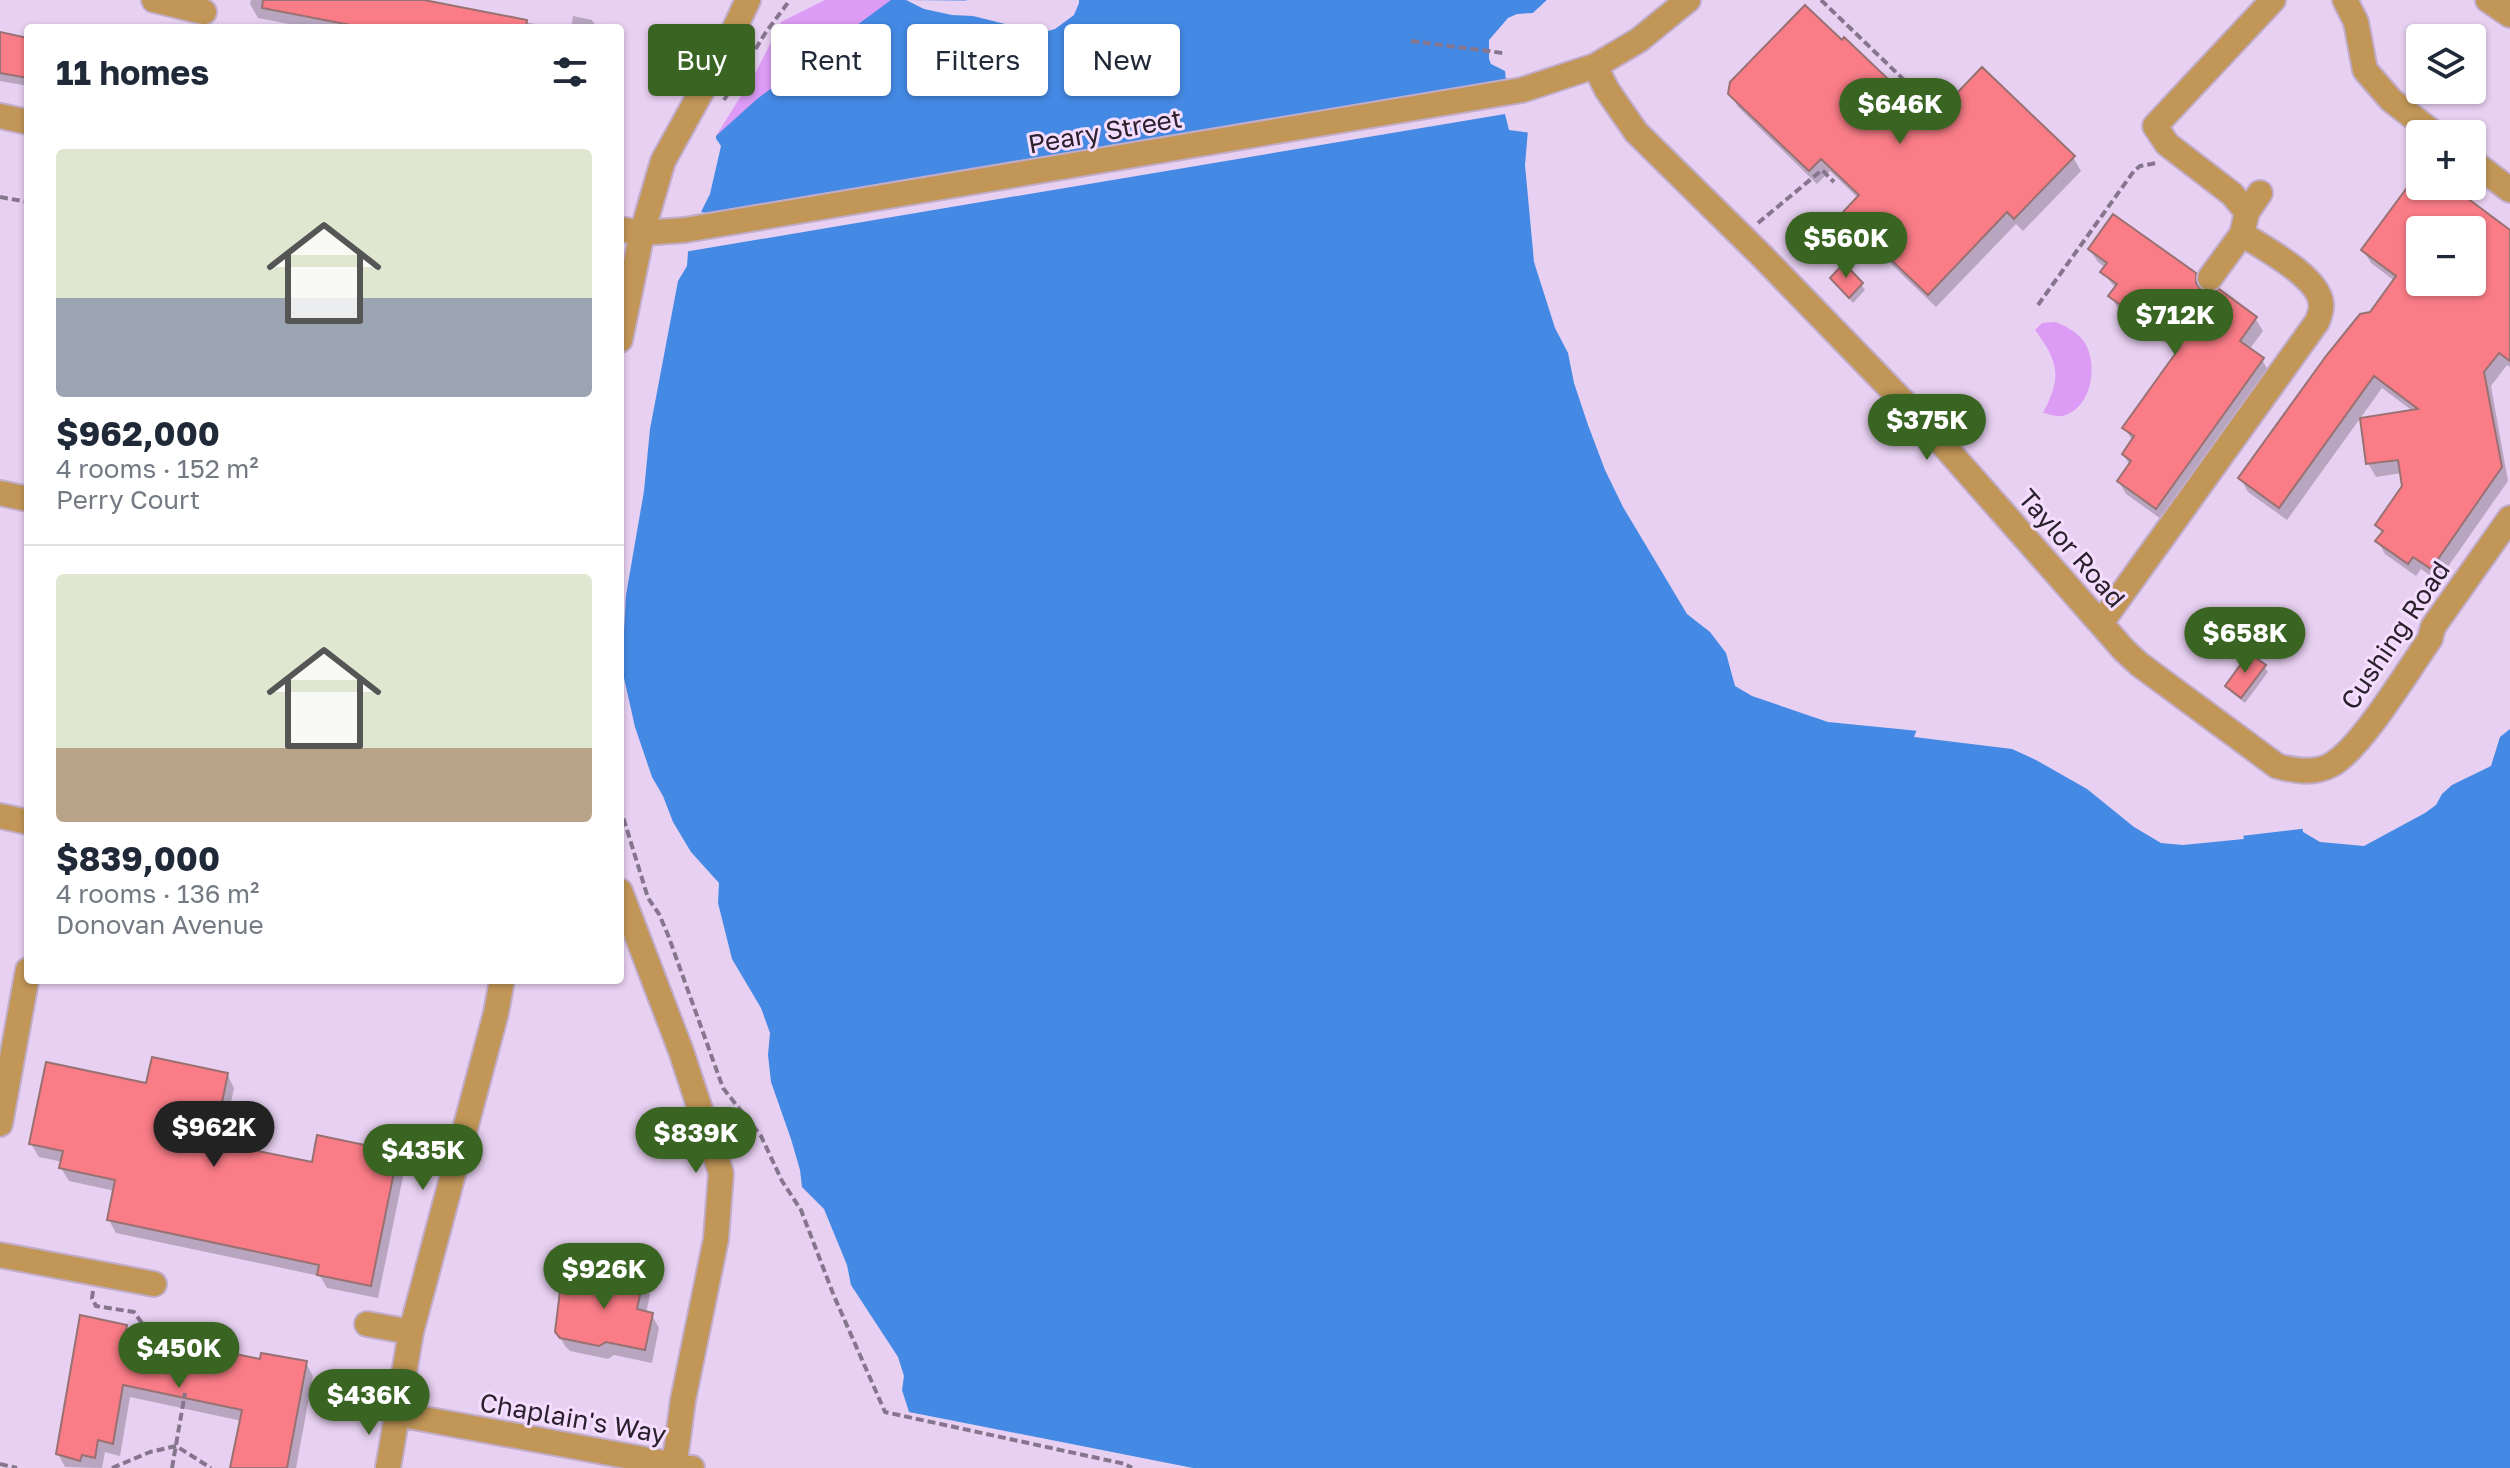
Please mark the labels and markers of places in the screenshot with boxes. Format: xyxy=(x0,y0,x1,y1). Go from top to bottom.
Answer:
pin: $646K xyxy=(1844,78,1956,146)
pin: $560K xyxy=(1790,212,1902,280)
pin: $712K xyxy=(2119,289,2231,357)
pin: $375K xyxy=(1871,394,1983,462)
pin: $658K xyxy=(2189,607,2301,675)
pin: $962K xyxy=(158,1101,270,1169)
pin: $839K xyxy=(640,1107,752,1175)
pin: $435K xyxy=(367,1124,479,1192)
pin: $926K xyxy=(548,1243,660,1311)
pin: $450K xyxy=(123,1322,235,1390)
pin: $436K xyxy=(313,1369,425,1437)

